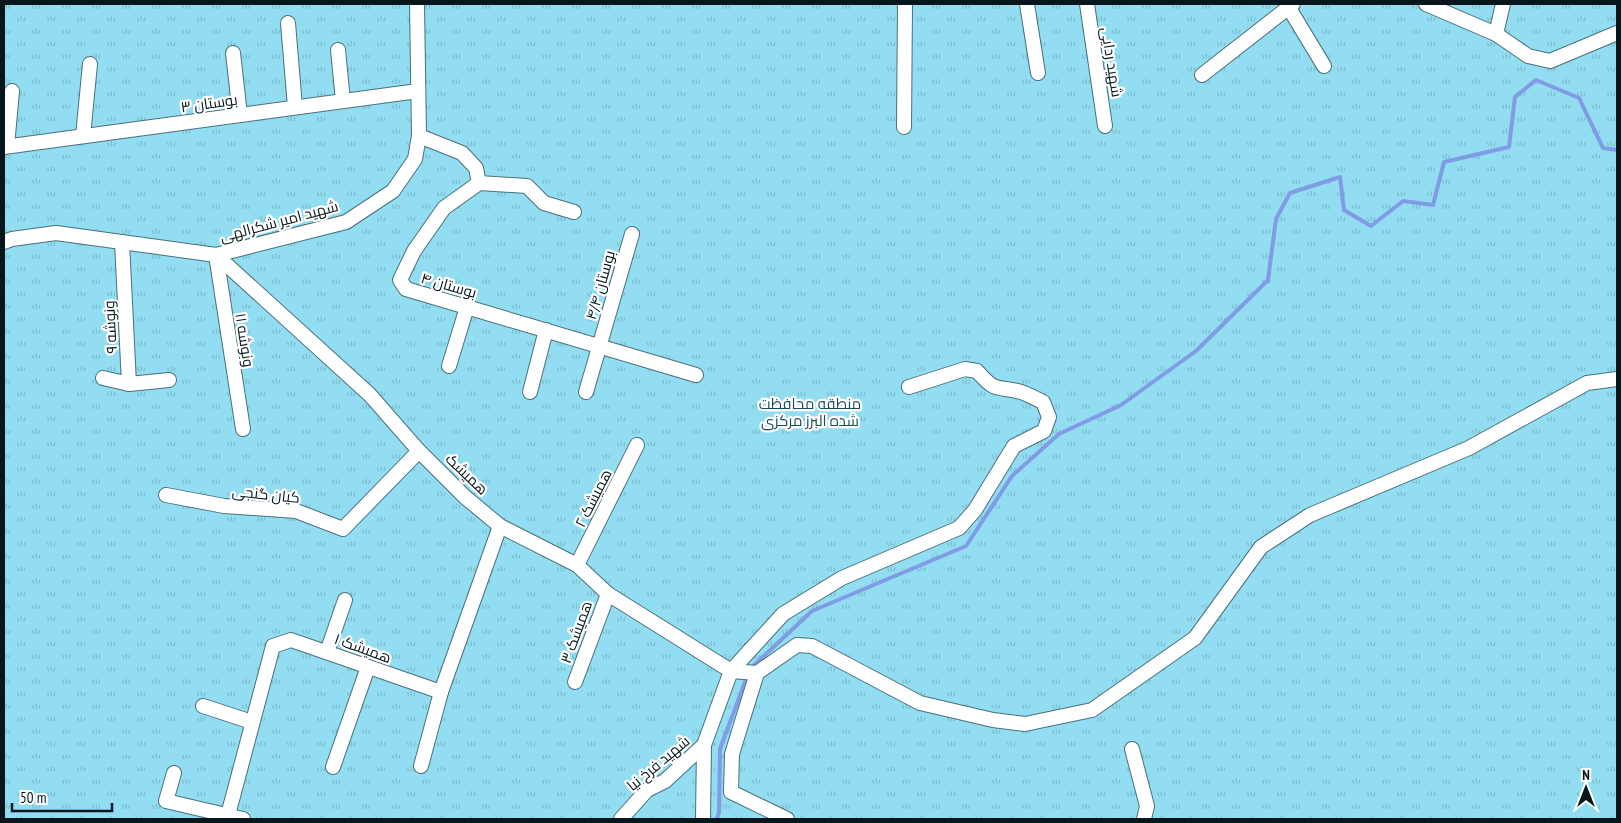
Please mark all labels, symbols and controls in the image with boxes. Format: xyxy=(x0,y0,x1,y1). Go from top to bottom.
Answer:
street label: شهید ردایی xyxy=(1096,26,1127,98)
street label: بوستان ۳ xyxy=(179,90,239,117)
street label: شهید امیر شکرالهی xyxy=(218,196,341,247)
street label: بوستان ۴/۴ xyxy=(581,248,620,322)
street label: بوستان ۴ xyxy=(419,268,479,303)
street label: ونوشه ۹ xyxy=(99,300,121,354)
street label: ونوشه ۱۱ xyxy=(231,312,259,368)
park label: منطقه محافظت شده البرز مرکزی xyxy=(759,394,861,431)
street label: همیشک xyxy=(442,449,492,499)
street label: همیشک ۲ xyxy=(570,466,616,530)
street label: کیان گنجی xyxy=(231,481,301,508)
street label: همیشک ۳ xyxy=(556,598,596,666)
street label: همیشک ۱ xyxy=(332,629,394,667)
street label: شهید فرخ نیا xyxy=(623,731,695,796)
north arrow xyxy=(1561,763,1611,813)
text: N xyxy=(1582,766,1590,784)
scale bar xyxy=(12,780,112,812)
text: 50 m xyxy=(20,788,46,807)

